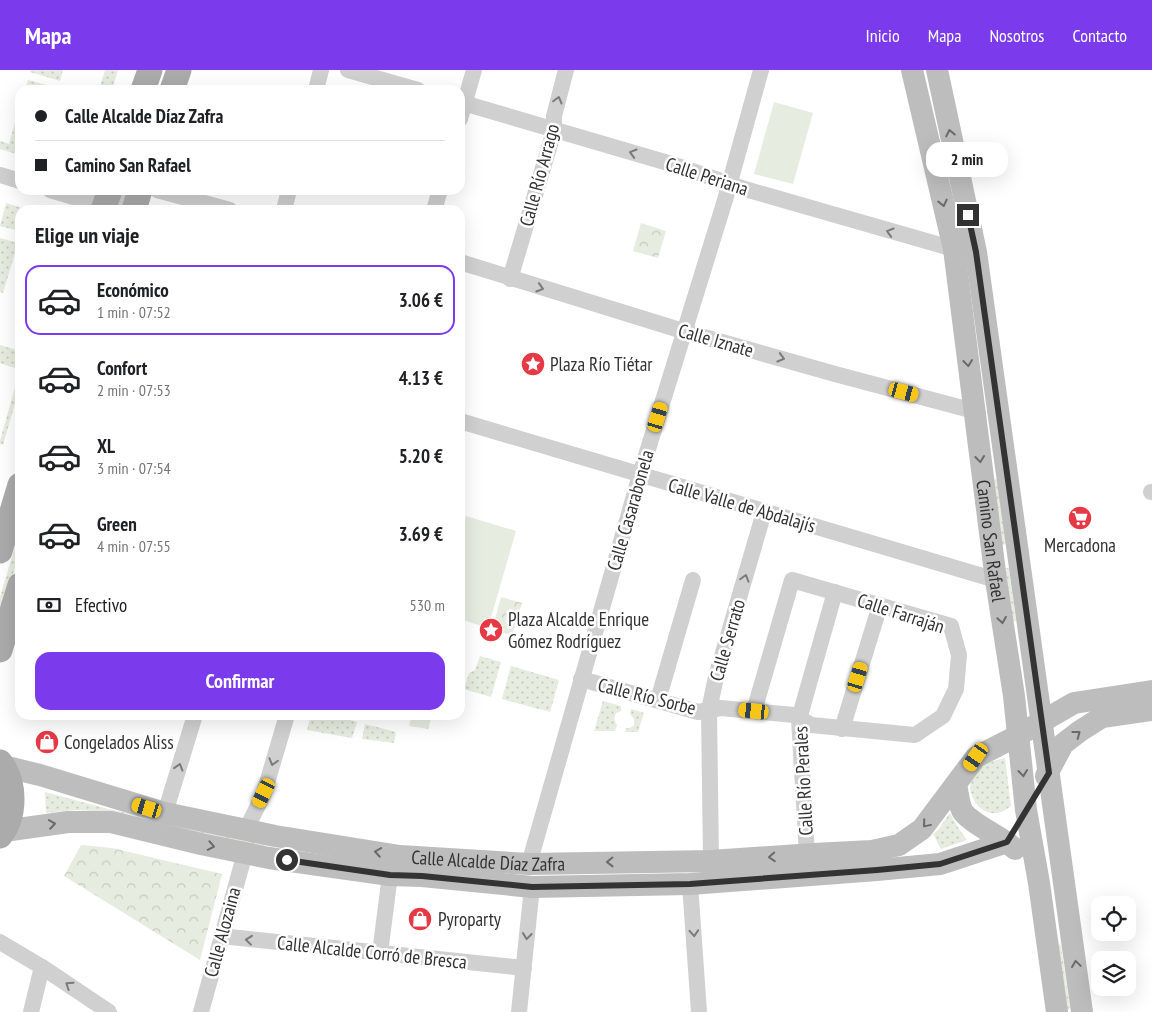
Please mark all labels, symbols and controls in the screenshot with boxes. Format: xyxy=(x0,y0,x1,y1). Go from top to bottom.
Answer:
text: Mapa xyxy=(25,20,72,51)
text: Inicio xyxy=(866,24,900,47)
text: Mapa xyxy=(928,24,961,47)
text: Nosotros xyxy=(989,24,1044,47)
text: Contacto xyxy=(1072,24,1127,47)
one-way arrow xyxy=(552,96,563,105)
text: Calle Alcalde Díaz Zafra xyxy=(65,104,223,128)
street label: Calle Río Arrago xyxy=(514,121,564,229)
one-way arrow xyxy=(945,128,956,137)
callout: 2 min xyxy=(927,142,1009,178)
one-way arrow xyxy=(629,149,637,159)
text: 2 min xyxy=(951,149,983,169)
street label: Calle Periana xyxy=(663,151,751,201)
text: Camino San Rafael xyxy=(65,153,191,177)
one-way arrow xyxy=(937,198,948,207)
route end xyxy=(957,204,979,226)
text: Elige un viaje xyxy=(35,221,139,249)
one-way arrow xyxy=(886,227,894,237)
icon: car xyxy=(37,278,82,323)
text: Económico xyxy=(97,278,169,302)
one-way arrow xyxy=(535,282,543,292)
text: 3.06 € xyxy=(399,288,443,312)
text: 1 min · 07:52 xyxy=(97,302,171,322)
street label: Calle Iznate xyxy=(676,318,756,362)
place icon: Plaza Río Tiétar xyxy=(520,351,546,377)
place label: Plaza Río Tiétar xyxy=(550,352,653,376)
one-way arrow xyxy=(776,353,784,363)
icon: car xyxy=(37,356,82,401)
text: Confort xyxy=(97,356,147,380)
one-way arrow xyxy=(962,359,973,367)
text: 4.13 € xyxy=(399,366,443,390)
text: 2 min · 07:53 xyxy=(97,380,171,400)
car xyxy=(887,381,920,403)
car xyxy=(646,400,669,434)
icon: car xyxy=(37,434,82,479)
text: XL xyxy=(97,434,115,458)
text: 5.20 € xyxy=(399,444,443,468)
street label: Calle Casarabonela xyxy=(601,447,659,573)
one-way arrow xyxy=(974,455,985,463)
text: 3 min · 07:54 xyxy=(97,458,171,478)
street label: Calle Valle de Abdalajís xyxy=(666,473,818,537)
street label: Camino San Rafael xyxy=(971,478,1011,604)
supermarket icon: Mercadona xyxy=(1067,505,1093,531)
icon: car xyxy=(37,512,82,557)
text: Green xyxy=(97,512,137,536)
text: 3.69 € xyxy=(399,522,443,546)
place label: Mercadona xyxy=(1044,533,1116,557)
text: 4 min · 07:55 xyxy=(97,536,171,556)
one-way arrow xyxy=(739,575,749,583)
street label: Calle Farraján xyxy=(854,588,948,638)
icon: cash xyxy=(35,591,63,619)
text: Efectivo xyxy=(75,593,127,617)
text: 530 m xyxy=(410,595,445,615)
street label: Calle Serrato xyxy=(704,596,750,684)
place label: Plaza Alcalde Enrique Gómez Rodríguez xyxy=(508,607,649,653)
one-way arrow xyxy=(996,616,1007,624)
place icon: Plaza Alcalde Enrique Gómez Rodríguez xyxy=(478,617,504,643)
button: Confirmar xyxy=(35,652,445,710)
car xyxy=(846,660,869,694)
street label: Calle Río Sorbe xyxy=(596,672,699,720)
car xyxy=(738,702,769,720)
street label: Calle Río Perales xyxy=(788,726,818,836)
shop icon: Congelados Aliss xyxy=(34,729,60,755)
place label: Congelados Aliss xyxy=(64,730,174,754)
one-way arrow xyxy=(1071,731,1081,740)
car xyxy=(961,740,990,774)
one-way arrow xyxy=(269,757,279,765)
one-way arrow xyxy=(174,763,184,771)
one-way arrow xyxy=(1017,769,1028,777)
car xyxy=(250,776,277,810)
car xyxy=(130,796,163,820)
one-way arrow xyxy=(922,818,931,827)
one-way arrow xyxy=(47,820,56,830)
one-way arrow xyxy=(207,841,216,851)
street label: Calle Alcalde Díaz Zafra xyxy=(411,845,565,876)
one-way arrow xyxy=(373,847,381,858)
route start xyxy=(276,849,298,871)
one-way arrow xyxy=(768,851,776,862)
one-way arrow xyxy=(605,857,613,867)
street label: Calle Alozaina xyxy=(198,884,246,980)
map controls xyxy=(1091,896,1136,996)
button: locate xyxy=(1091,896,1136,941)
shop icon: Pyroparty xyxy=(407,906,433,932)
place label: Pyroparty xyxy=(438,907,502,931)
one-way arrow xyxy=(688,929,699,937)
street label: Calle Alcalde Corró de Bresca xyxy=(276,930,468,974)
one-way arrow xyxy=(522,932,533,940)
one-way arrow xyxy=(245,935,253,946)
button: layers xyxy=(1091,951,1136,996)
one-way arrow xyxy=(1071,959,1082,967)
one-way arrow xyxy=(65,982,74,991)

